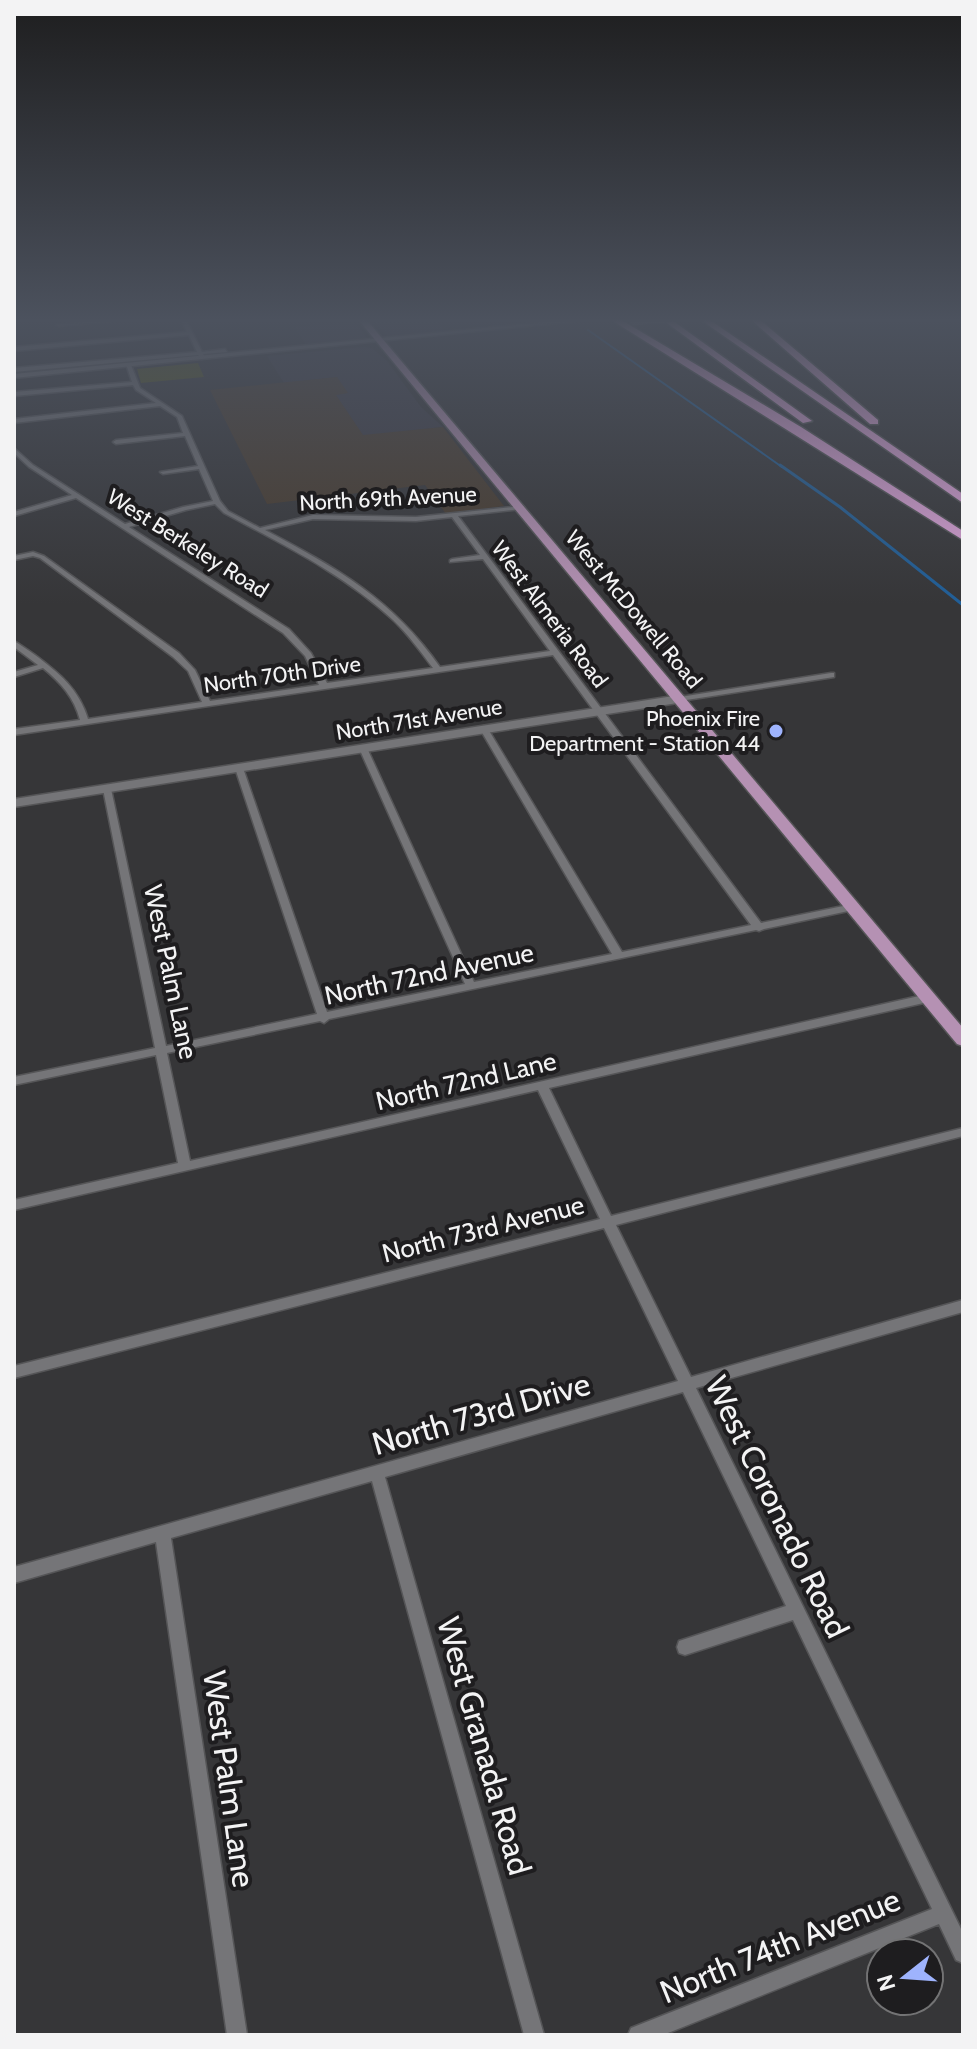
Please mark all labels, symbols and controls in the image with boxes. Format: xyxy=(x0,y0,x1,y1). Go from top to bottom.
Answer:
street label: North 69th Avenue xyxy=(299,480,477,517)
street label: West Berkeley Road xyxy=(102,483,273,604)
street label: West McDowell Road xyxy=(560,525,708,694)
street label: West Almeria Road xyxy=(486,536,614,693)
street label: North 70th Drive xyxy=(202,650,362,699)
street label: North 71st Avenue xyxy=(334,693,504,746)
place label: Phoenix Fire Department - Station 44 xyxy=(529,705,760,757)
marker: Phoenix Fire Department - Station 44 xyxy=(767,722,785,740)
street label: West Palm Lane xyxy=(137,882,205,1062)
street label: North 72nd Avenue xyxy=(321,936,537,1012)
street label: North 72nd Lane xyxy=(373,1045,559,1117)
street label: North 73rd Avenue xyxy=(379,1188,587,1270)
street label: North 73rd Drive xyxy=(367,1364,594,1463)
street label: West Coronado Road xyxy=(697,1370,858,1644)
street label: West Granada Road xyxy=(429,1613,540,1879)
street label: West Palm Lane xyxy=(195,1668,264,1890)
street label: North 74th Avenue xyxy=(654,1880,906,2012)
north arrow xyxy=(865,1937,945,2017)

